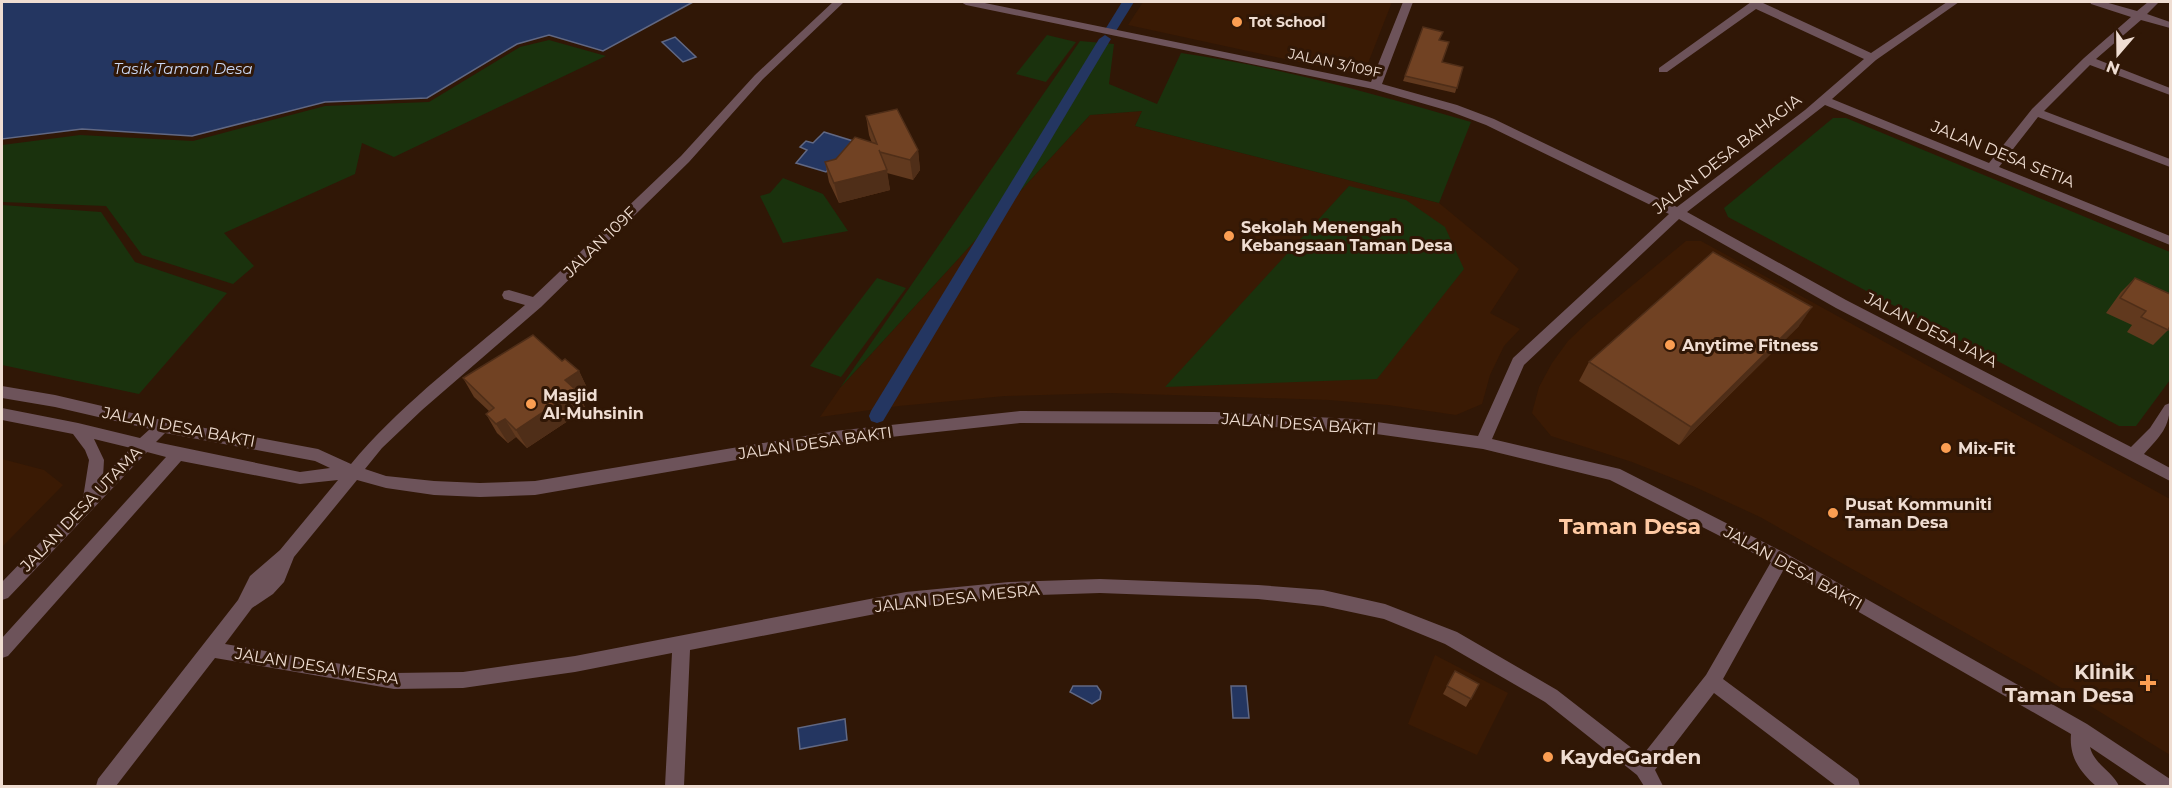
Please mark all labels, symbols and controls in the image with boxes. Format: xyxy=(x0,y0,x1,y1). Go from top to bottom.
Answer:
place label: Tot School xyxy=(1249,13,1326,31)
marker: Tot School xyxy=(1230,15,1244,29)
north arrow xyxy=(2088,24,2148,84)
street label: JALAN 3/109F xyxy=(1286,44,1383,82)
text: N xyxy=(2104,56,2122,79)
water label: Tasik Taman Desa xyxy=(113,59,253,78)
street label: JALAN DESA BAHAGIA xyxy=(1648,90,1805,219)
street label: JALAN DESA SETIA xyxy=(1928,116,2078,192)
street label: JALAN 109F xyxy=(559,203,640,282)
place label: Sekolah Menengah Kebangsaan Taman Desa xyxy=(1241,218,1453,255)
marker: Sekolah Menengah Kebangsaan Taman Desa xyxy=(1222,229,1236,243)
street label: JALAN DESA JAYA xyxy=(1861,288,2001,372)
place label: Anytime Fitness xyxy=(1681,336,1819,355)
marker: Anytime Fitness xyxy=(1663,338,1677,352)
place label: Masjid Al-Muhsinin xyxy=(542,386,644,423)
marker: Masjid Al-Muhsinin xyxy=(524,397,538,411)
street label: JALAN DESA BAKTI xyxy=(100,403,257,451)
street label: JALAN DESA BAKTI xyxy=(1220,409,1377,439)
street label: JALAN DESA BAKTI xyxy=(736,423,893,463)
place label: Mix-Fit xyxy=(1958,439,2015,458)
marker: Mix-Fit xyxy=(1939,441,1953,455)
street label: JALAN DESA UTAMA xyxy=(16,442,146,576)
place label: Pusat Kommuniti Taman Desa xyxy=(1845,495,1992,532)
marker: Pusat Kommuniti Taman Desa xyxy=(1826,506,1840,520)
district label: Taman Desa xyxy=(1559,513,1701,540)
street label: JALAN DESA BAKTI xyxy=(1720,522,1865,614)
street label: JALAN DESA MESRA xyxy=(873,580,1041,616)
street label: JALAN DESA MESRA xyxy=(233,644,401,688)
place label: Klinik Taman Desa xyxy=(2005,660,2135,707)
marker: Klinik Taman Desa xyxy=(2139,674,2157,692)
place label: KaydeGarden xyxy=(1560,745,1701,769)
marker: KaydeGarden xyxy=(1541,750,1555,764)

